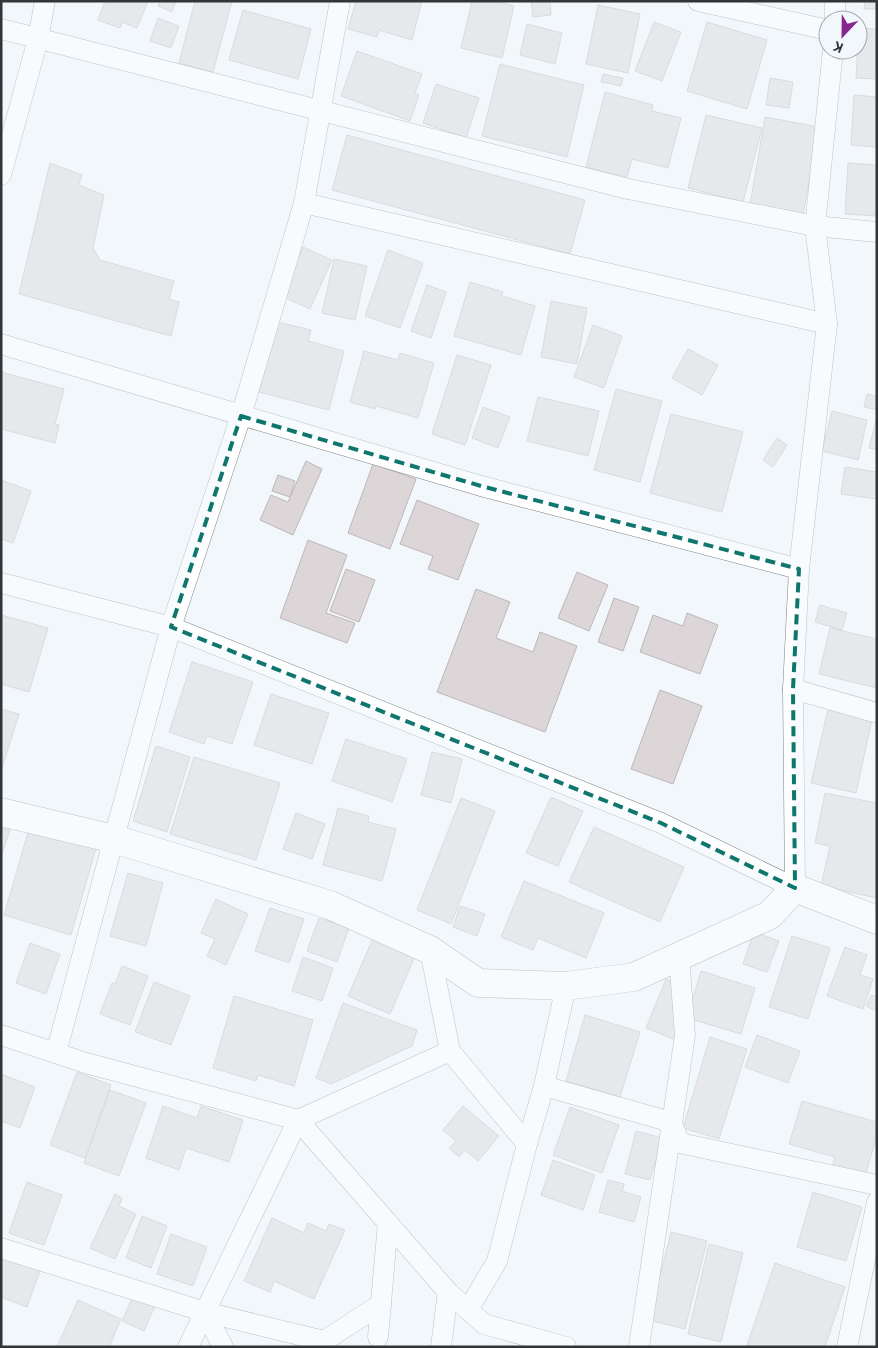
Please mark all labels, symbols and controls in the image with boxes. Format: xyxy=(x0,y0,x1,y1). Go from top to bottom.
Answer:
north arrow xyxy=(818,10,868,60)
text: K xyxy=(831,37,846,57)

